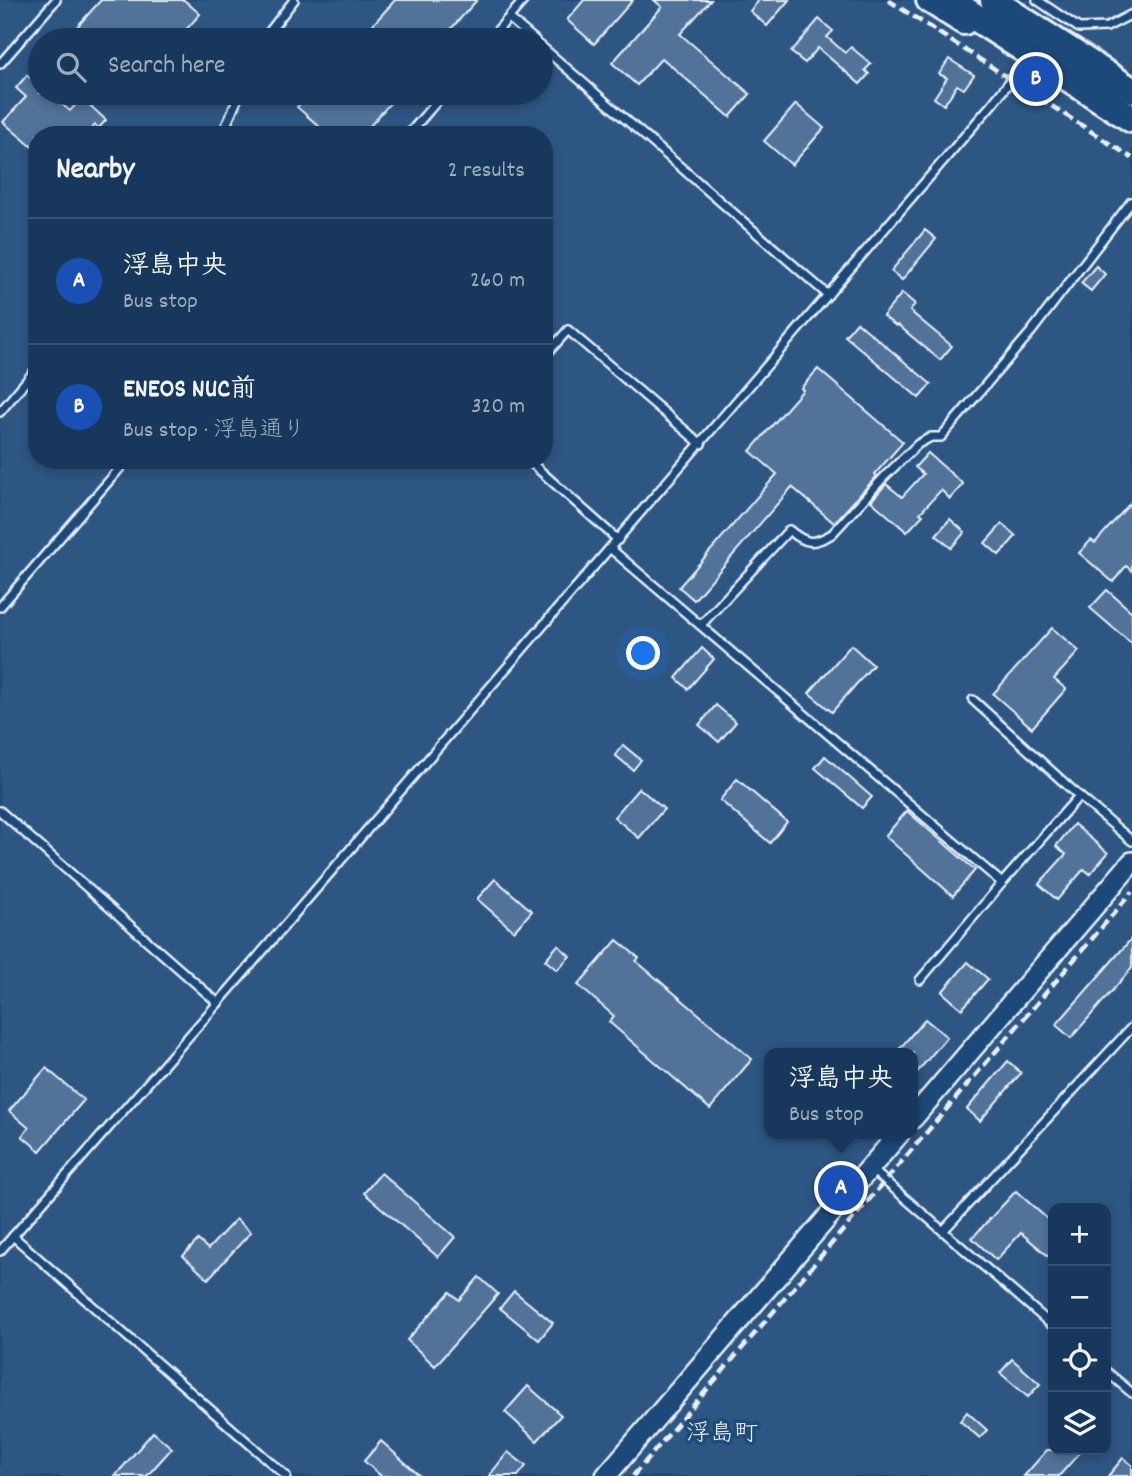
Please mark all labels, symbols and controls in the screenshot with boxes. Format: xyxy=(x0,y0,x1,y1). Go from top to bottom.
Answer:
search box xyxy=(28,28,553,105)
icon: search xyxy=(52,48,90,86)
text: Search here xyxy=(108,48,226,85)
pin: B xyxy=(1013,53,1059,105)
text: Nearby xyxy=(56,150,134,193)
text: 2 results xyxy=(448,155,525,188)
text: 浮島中央 xyxy=(123,249,227,286)
text: A xyxy=(73,265,85,298)
text: 260 m xyxy=(470,265,525,298)
text: Bus stop xyxy=(123,286,198,319)
text: ENEOS NUC前 xyxy=(123,372,256,409)
text: B xyxy=(74,391,84,424)
text: 320 m xyxy=(471,391,525,424)
text: Bus stop · 浮島通り xyxy=(123,415,306,448)
your location xyxy=(626,636,660,670)
popup xyxy=(764,1048,918,1139)
text: 浮島中央 xyxy=(789,1062,893,1099)
text: Bus stop xyxy=(789,1099,864,1132)
pin: A xyxy=(818,1162,864,1214)
map controls xyxy=(1048,1203,1111,1455)
button: + xyxy=(1048,1203,1111,1266)
button: − xyxy=(1048,1266,1111,1329)
button: locate xyxy=(1048,1329,1111,1392)
button: layers xyxy=(1048,1392,1111,1455)
district label: 浮島町 xyxy=(686,1418,758,1452)

